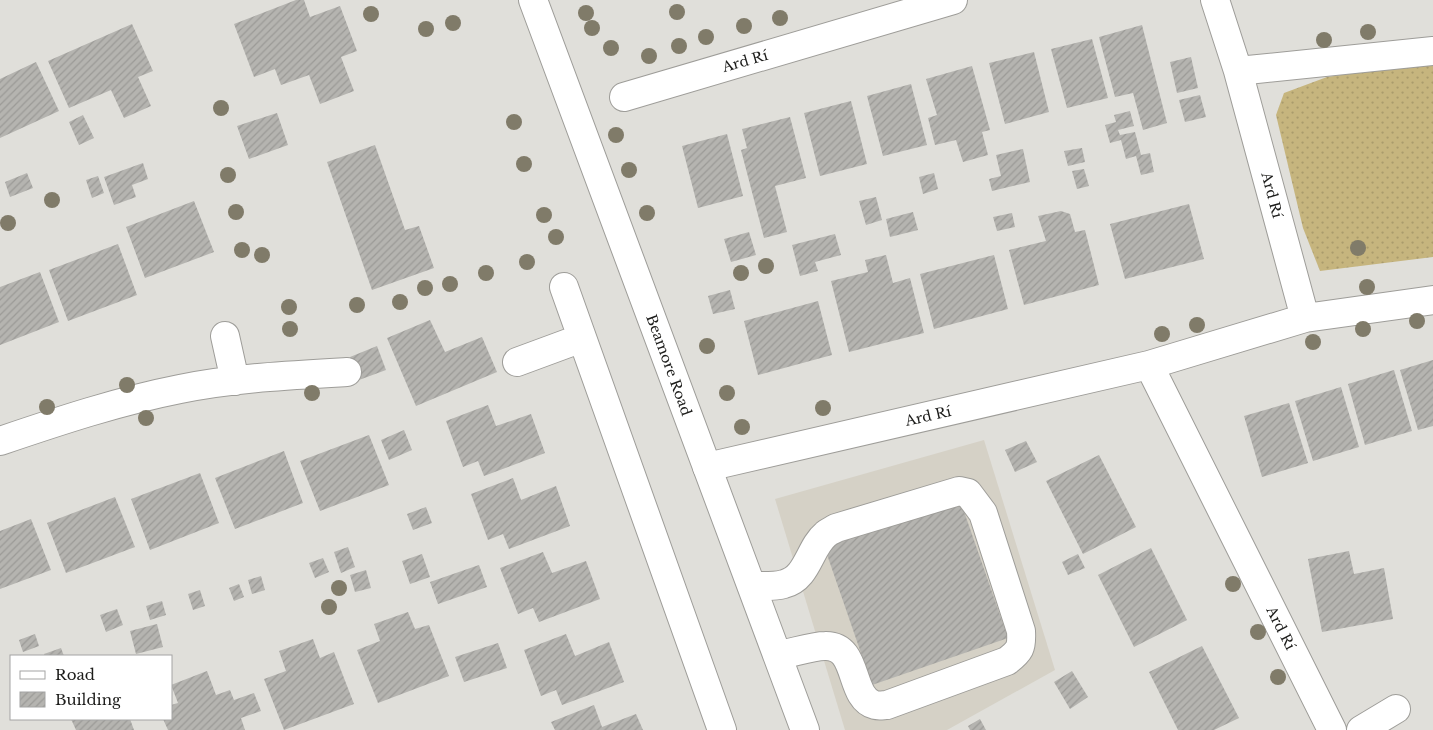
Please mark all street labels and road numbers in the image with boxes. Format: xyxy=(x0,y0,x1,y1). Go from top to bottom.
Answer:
street label: Ard Rí xyxy=(719,46,770,76)
street label: Ard Rí xyxy=(1257,169,1287,220)
street label: Beamore Road xyxy=(642,312,696,419)
street label: Ard Rí xyxy=(902,402,953,430)
street label: Ard Rí xyxy=(1262,602,1300,653)

